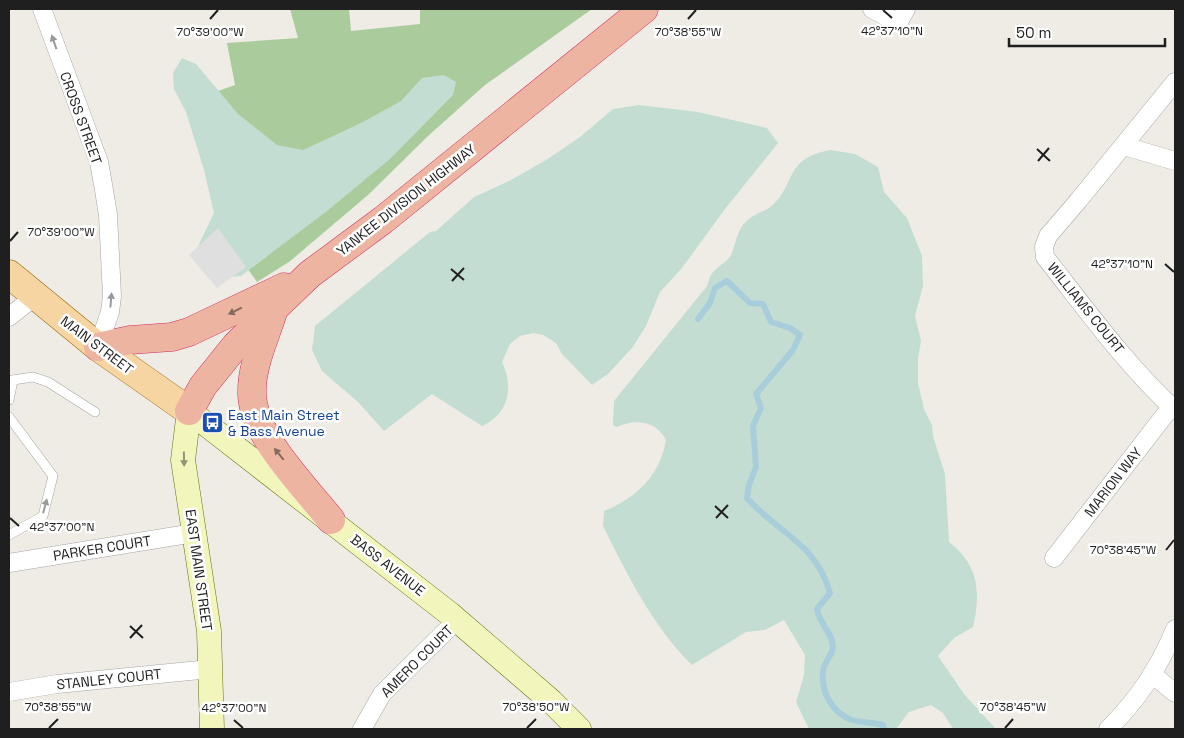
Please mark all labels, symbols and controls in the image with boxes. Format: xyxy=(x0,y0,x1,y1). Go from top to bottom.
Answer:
scale bar xyxy=(1009,15,1165,47)
text: 42°37'10"N xyxy=(861,23,923,39)
text: 50 m xyxy=(1016,23,1051,42)
text: 70°39'00"W xyxy=(176,24,244,40)
text: 70°38'55"W xyxy=(655,24,722,40)
one-way arrow xyxy=(49,35,57,50)
street label: CROSS STREET xyxy=(56,69,106,167)
street label: YANKEE DIVISION HIGHWAY xyxy=(333,140,480,260)
text: 70°39'00"W xyxy=(27,224,95,240)
text: 42°37'10"N xyxy=(1091,256,1153,272)
street label: WILLIAMS COURT xyxy=(1044,259,1128,357)
one-way arrow xyxy=(107,292,115,308)
one-way arrow xyxy=(228,307,242,315)
street label: MAIN STREET xyxy=(57,312,137,378)
place label: East Main Street & Bass Avenue xyxy=(228,406,340,440)
bus stop icon: East Main Street & Bass Avenue xyxy=(200,411,224,435)
street label: MARION WAY xyxy=(1080,443,1146,520)
one-way arrow xyxy=(273,448,284,461)
one-way arrow xyxy=(181,452,189,468)
one-way arrow xyxy=(41,499,49,514)
street label: EAST MAIN STREET xyxy=(182,508,216,632)
text: 42°37'00"N xyxy=(30,519,94,535)
street label: BASS AVENUE xyxy=(347,530,429,600)
street label: PARKER COURT xyxy=(52,531,152,565)
text: 70°38'45"W xyxy=(1090,542,1157,558)
street label: AMERO COURT xyxy=(377,621,457,701)
street label: STANLEY COURT xyxy=(56,665,162,693)
text: 70°38'55"W xyxy=(25,699,92,715)
text: 70°38'50"W xyxy=(502,699,570,715)
text: 70°38'45"W xyxy=(980,699,1047,715)
text: 42°37'00"N xyxy=(202,700,266,716)

